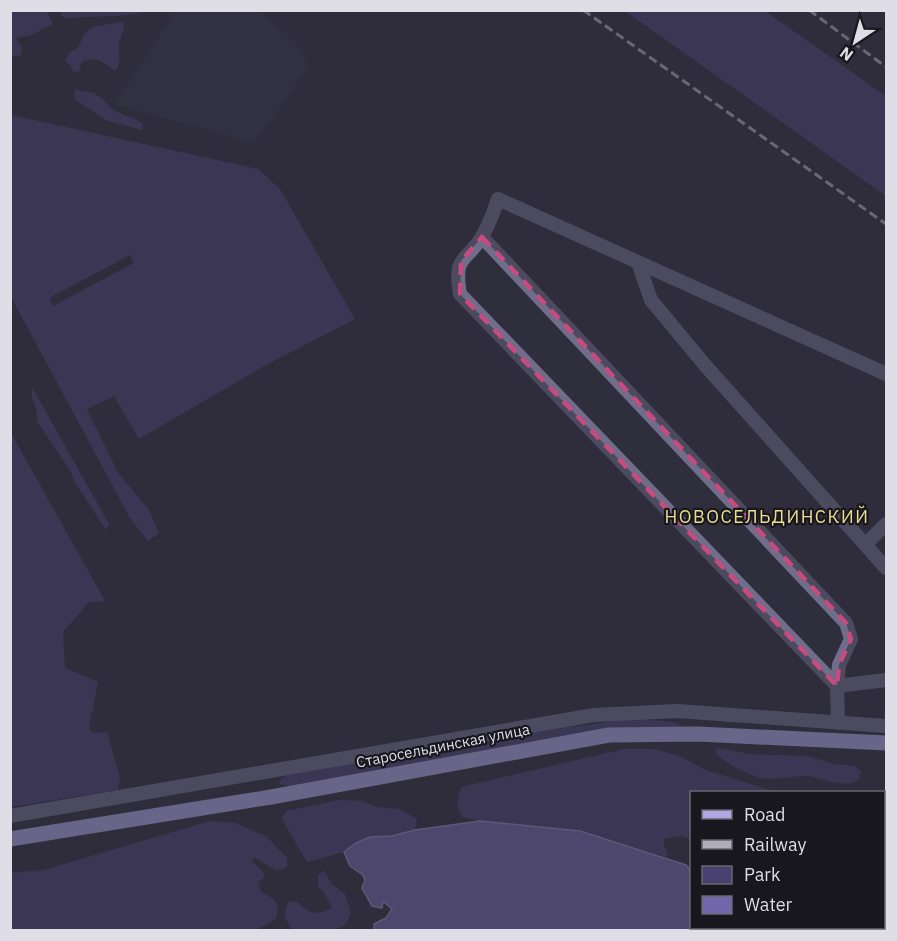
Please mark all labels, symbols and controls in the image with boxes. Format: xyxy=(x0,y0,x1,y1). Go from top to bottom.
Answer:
north arrow xyxy=(825,12,885,72)
text: N xyxy=(836,43,857,66)
district label: НОВОСЕЛЬДИНСКИЙ xyxy=(665,505,869,528)
street label: Старосельдинская улица xyxy=(354,719,531,772)
legend xyxy=(690,791,885,929)
text: Road xyxy=(744,803,785,826)
text: Railway xyxy=(744,833,806,856)
text: Park xyxy=(744,863,781,886)
text: Water xyxy=(744,893,793,916)

